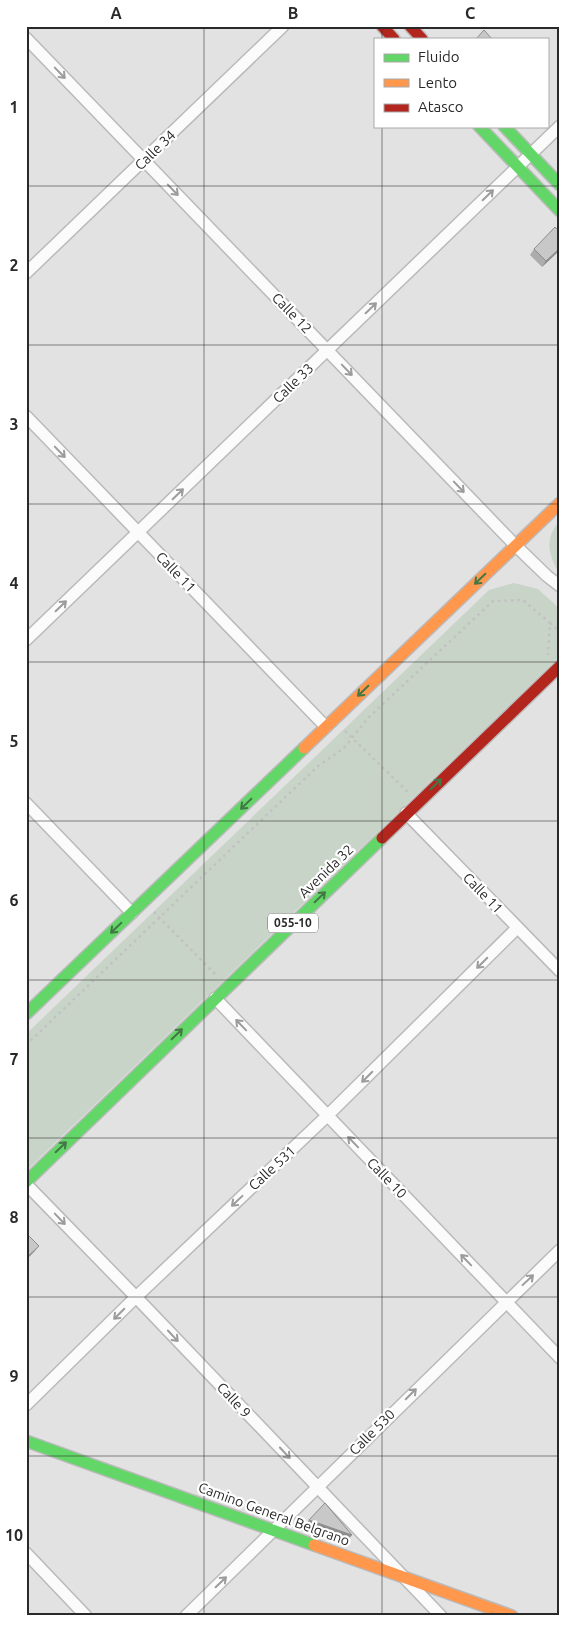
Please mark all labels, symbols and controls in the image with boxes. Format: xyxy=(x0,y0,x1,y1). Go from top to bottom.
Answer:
text: A xyxy=(110,4,122,22)
text: B xyxy=(288,4,298,22)
text: C xyxy=(465,4,475,22)
legend xyxy=(374,38,548,128)
text: Fluido xyxy=(418,48,460,65)
one-way arrow xyxy=(54,67,66,80)
text: Lento xyxy=(418,74,457,91)
text: 1 xyxy=(9,98,19,116)
text: Atasco xyxy=(418,98,464,115)
street label: Calle 34 xyxy=(132,127,179,173)
one-way arrow xyxy=(167,184,179,196)
one-way arrow xyxy=(482,189,495,201)
text: 2 xyxy=(9,256,19,274)
street label: Calle 12 xyxy=(269,290,315,336)
one-way arrow xyxy=(365,302,378,314)
street label: Calle 33 xyxy=(270,360,316,406)
one-way arrow xyxy=(340,364,353,376)
text: 3 xyxy=(9,415,19,433)
one-way arrow xyxy=(54,445,66,458)
one-way arrow xyxy=(453,481,465,493)
one-way arrow xyxy=(172,488,185,500)
street label: Calle 11 xyxy=(153,549,199,595)
one-way arrow xyxy=(474,573,486,585)
text: 4 xyxy=(9,574,19,592)
one-way arrow xyxy=(55,600,68,612)
one-way arrow xyxy=(357,685,369,697)
text: 5 xyxy=(9,732,19,750)
one-way arrow xyxy=(430,778,443,790)
one-way arrow xyxy=(240,798,252,810)
street label: Avenida 32 xyxy=(296,841,356,901)
street label: Calle 11 xyxy=(460,870,506,916)
text: 6 xyxy=(9,891,19,909)
one-way arrow xyxy=(314,891,326,903)
road number: 055-10 xyxy=(268,914,318,932)
one-way arrow xyxy=(110,922,122,934)
one-way arrow xyxy=(476,956,488,969)
one-way arrow xyxy=(235,1018,247,1031)
one-way arrow xyxy=(171,1028,184,1040)
text: 7 xyxy=(9,1050,19,1068)
one-way arrow xyxy=(360,1071,373,1083)
one-way arrow xyxy=(347,1136,359,1148)
one-way arrow xyxy=(55,1141,67,1153)
street label: Calle 531 xyxy=(245,1142,299,1194)
street label: Calle 10 xyxy=(364,1155,410,1202)
one-way arrow xyxy=(230,1195,243,1207)
text: 8 xyxy=(9,1208,19,1226)
one-way arrow xyxy=(54,1212,66,1225)
one-way arrow xyxy=(460,1254,472,1266)
one-way arrow xyxy=(521,1274,534,1286)
one-way arrow xyxy=(113,1307,125,1320)
one-way arrow xyxy=(167,1329,179,1342)
text: 9 xyxy=(9,1367,19,1385)
street label: Calle 9 xyxy=(214,1379,254,1421)
one-way arrow xyxy=(405,1388,418,1400)
street label: Calle 530 xyxy=(346,1406,398,1458)
one-way arrow xyxy=(279,1447,291,1460)
street label: Camino General Belgrano xyxy=(196,1479,352,1549)
text: 10 xyxy=(5,1526,23,1544)
one-way arrow xyxy=(215,1576,227,1588)

